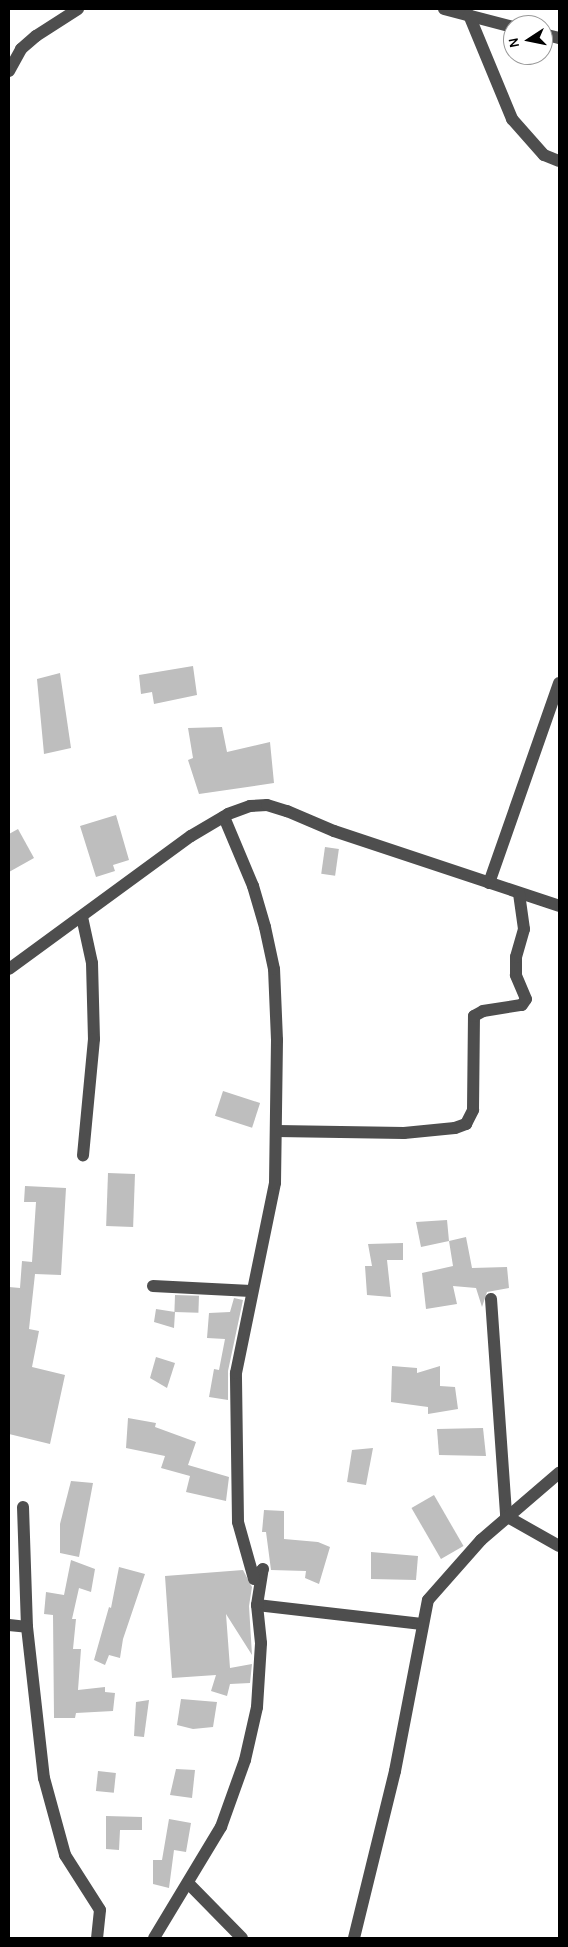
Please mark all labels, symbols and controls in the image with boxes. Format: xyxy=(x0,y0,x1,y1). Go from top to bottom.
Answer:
north arrow xyxy=(503,15,553,65)
text: N xyxy=(504,36,523,49)

